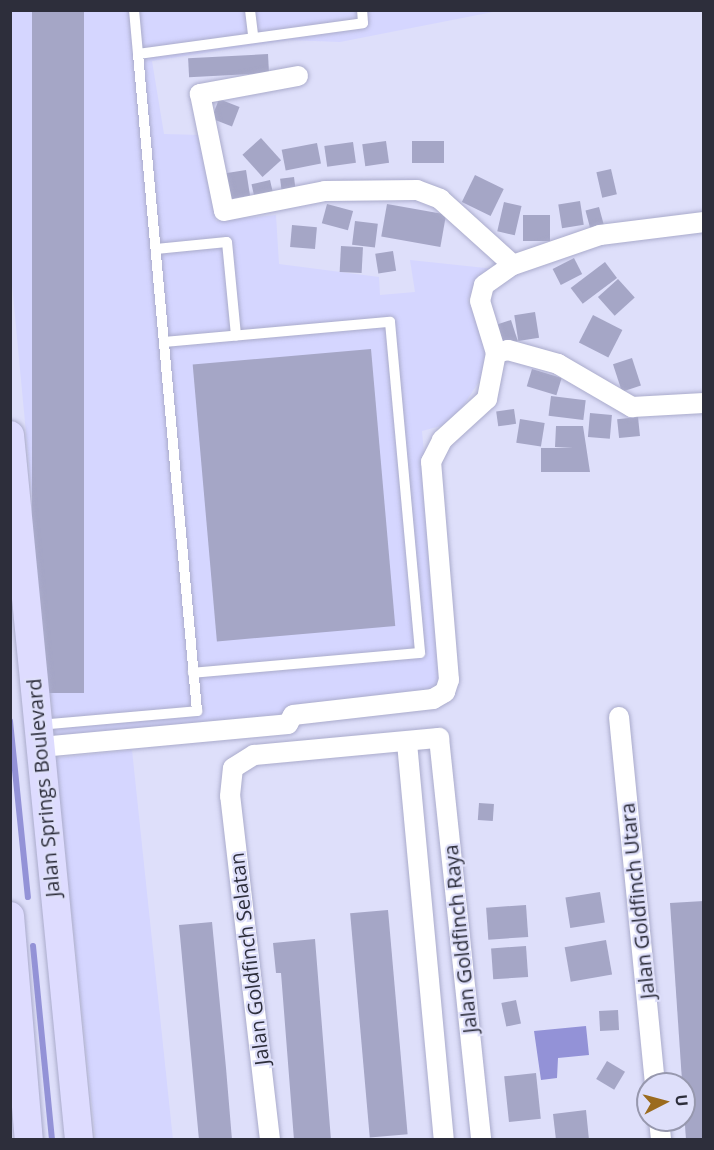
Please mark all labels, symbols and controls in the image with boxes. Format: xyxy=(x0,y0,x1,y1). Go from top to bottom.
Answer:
street label: Jalan Springs Boulevard xyxy=(21,678,65,898)
street label: Jalan Goldfinch Utara xyxy=(615,802,659,1000)
street label: Jalan Goldfinch Raya xyxy=(438,843,482,1035)
street label: Jalan Goldfinch Selatan xyxy=(224,851,274,1067)
north arrow xyxy=(636,1072,696,1132)
text: U xyxy=(670,1093,693,1107)

